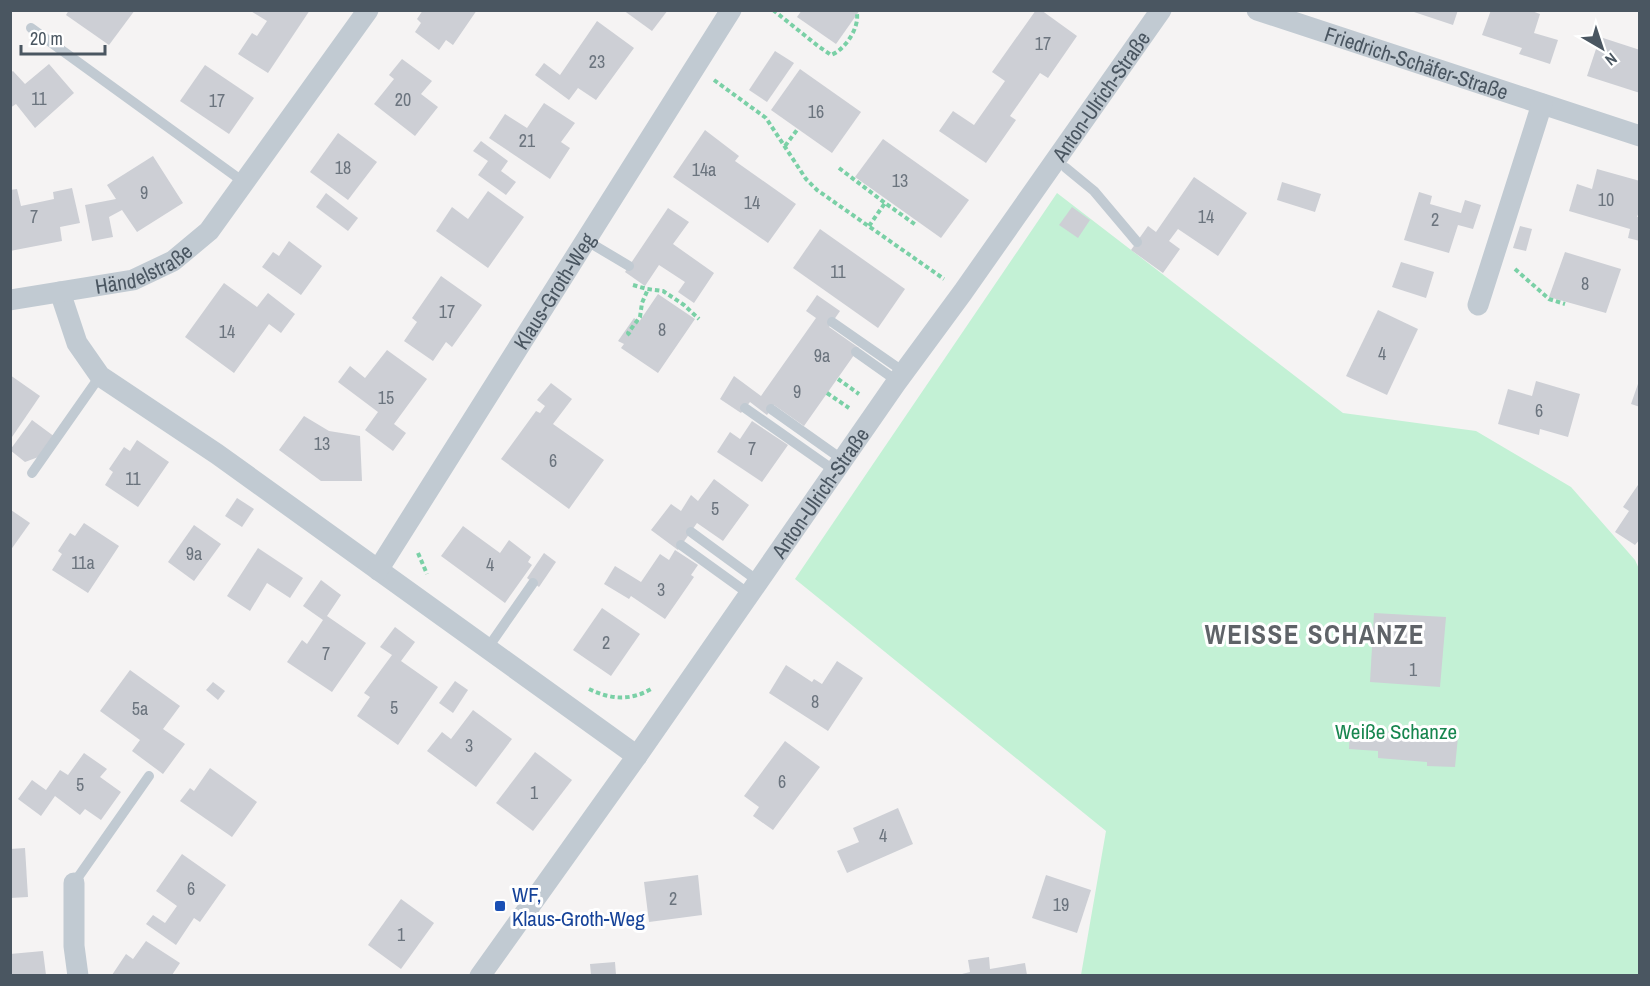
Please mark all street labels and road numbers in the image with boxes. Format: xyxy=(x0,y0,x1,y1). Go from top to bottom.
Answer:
street label: Friedrich-Schäfer-Straße xyxy=(1321,19,1512,106)
street label: Anton-Ulrich-Straße xyxy=(1044,25,1157,168)
street label: Klaus-Groth-Weg xyxy=(506,227,602,355)
street label: Händelstraße xyxy=(93,237,198,300)
street label: Anton-Ulrich-Straße xyxy=(764,421,876,565)

